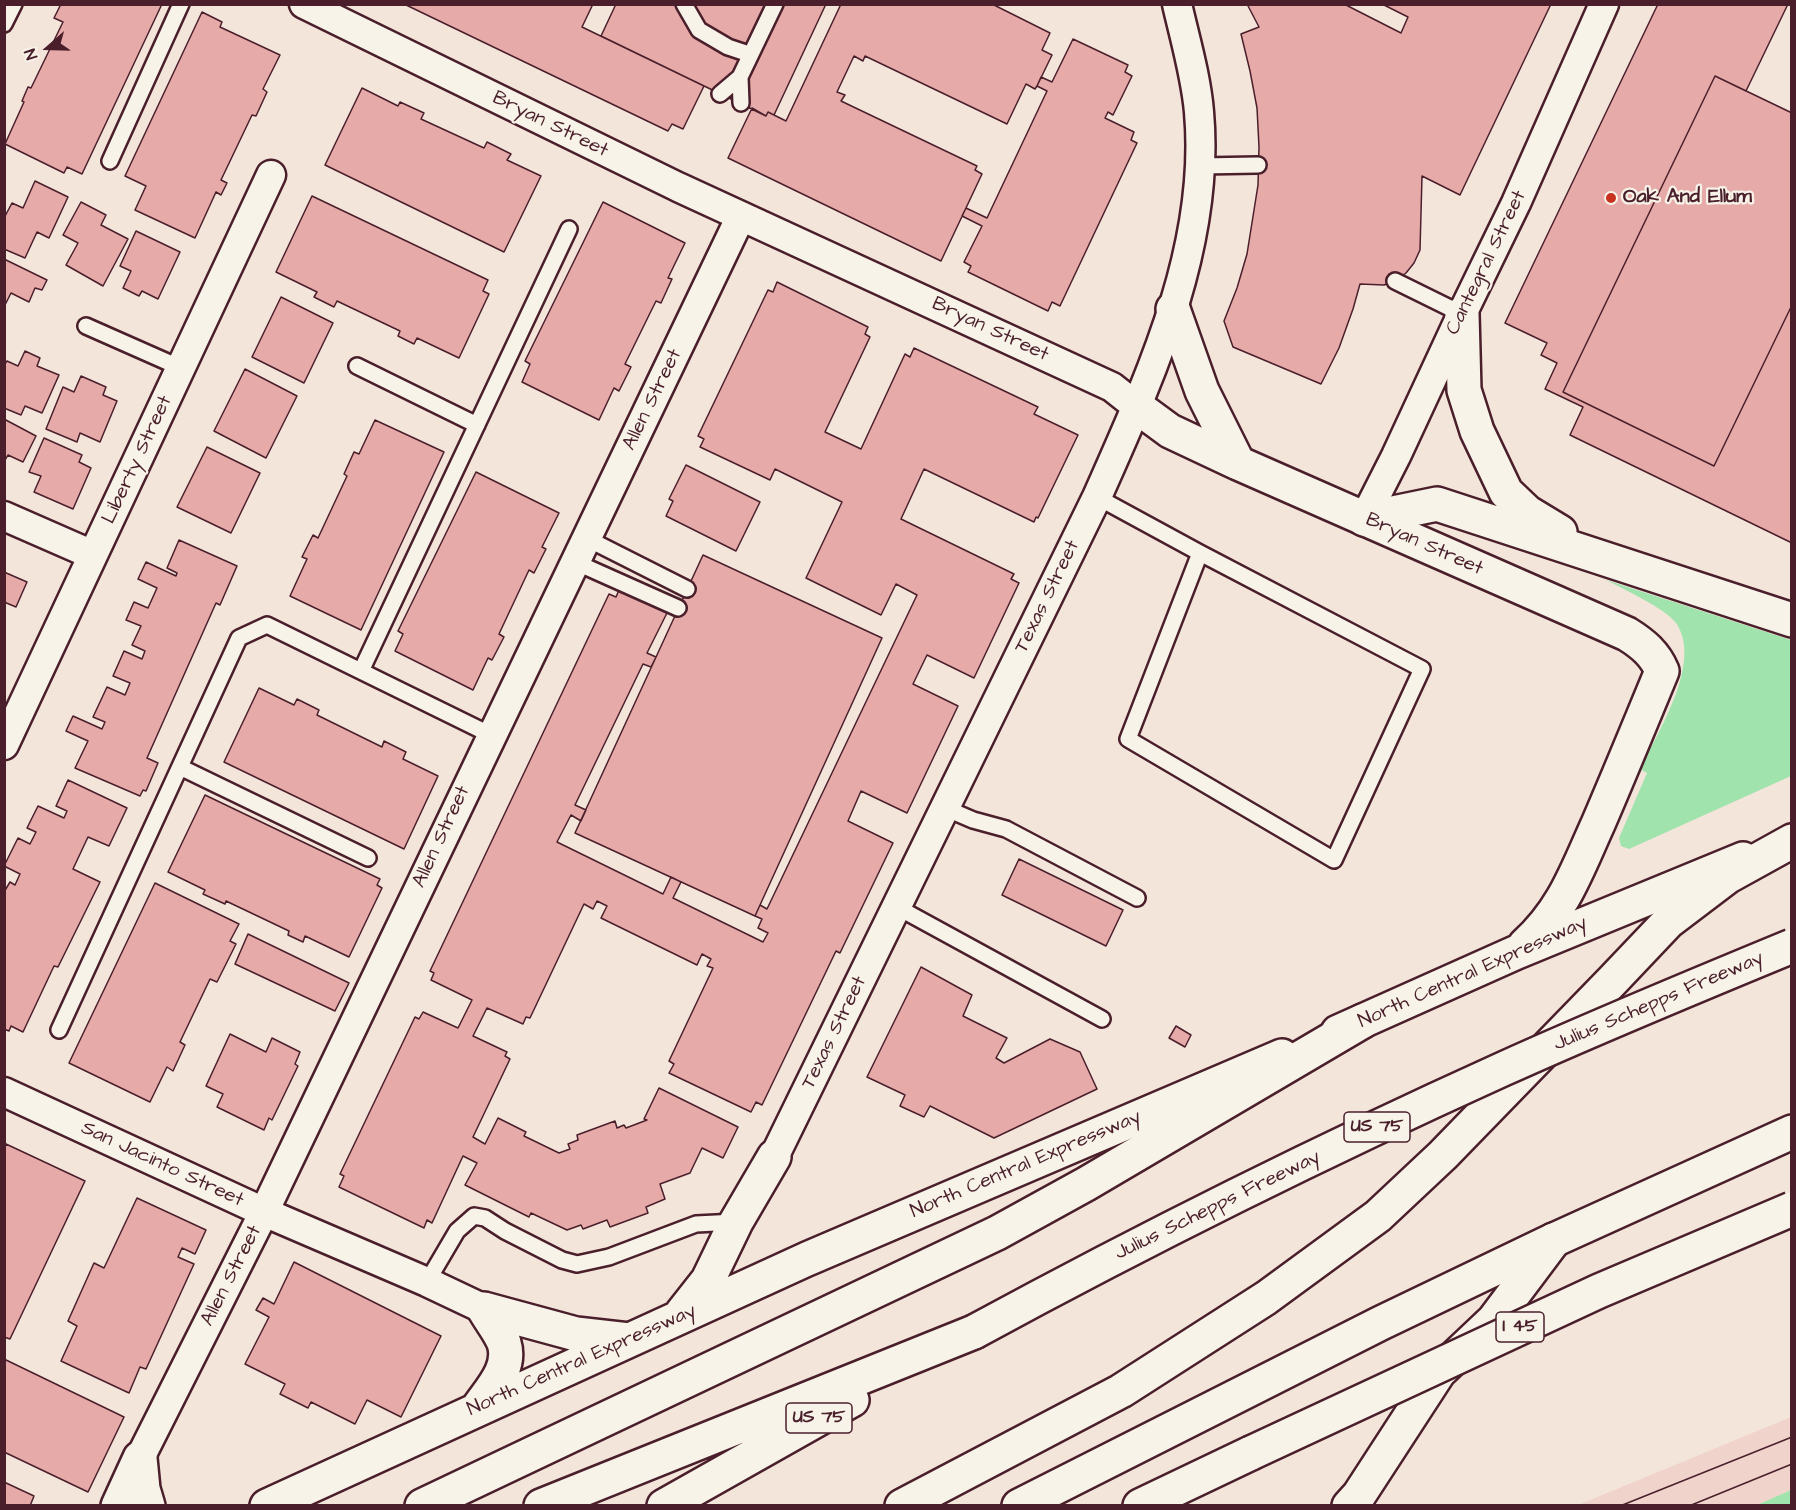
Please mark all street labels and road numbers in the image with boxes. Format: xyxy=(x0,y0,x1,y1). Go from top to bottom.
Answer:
street label: Bryan Street xyxy=(488,87,612,163)
street label: Cantegral Street xyxy=(1442,187,1532,339)
street label: Bryan Street xyxy=(928,292,1052,368)
street label: Allen Street xyxy=(618,345,688,455)
street label: Liberty Street xyxy=(98,392,178,528)
street label: Bryan Street xyxy=(1362,508,1486,582)
street label: Texas Street xyxy=(1010,537,1086,657)
street label: Allen Street xyxy=(408,782,476,892)
street label: North Central Expressway xyxy=(1355,912,1591,1034)
street label: Julius Schepps Freeway xyxy=(1551,947,1767,1057)
street label: Texas Street xyxy=(797,973,873,1093)
street label: North Central Expressway xyxy=(907,1106,1145,1224)
road number: US 75 xyxy=(1344,1112,1410,1142)
street label: San Jacinto Street xyxy=(77,1117,247,1213)
street label: Julius Schepps Freeway xyxy=(1111,1146,1325,1266)
street label: Allen Street xyxy=(196,1222,268,1330)
street label: North Central Expressway xyxy=(464,1300,700,1422)
road number: I 45 xyxy=(1496,1312,1544,1342)
road number: US 75 xyxy=(786,1403,852,1433)

